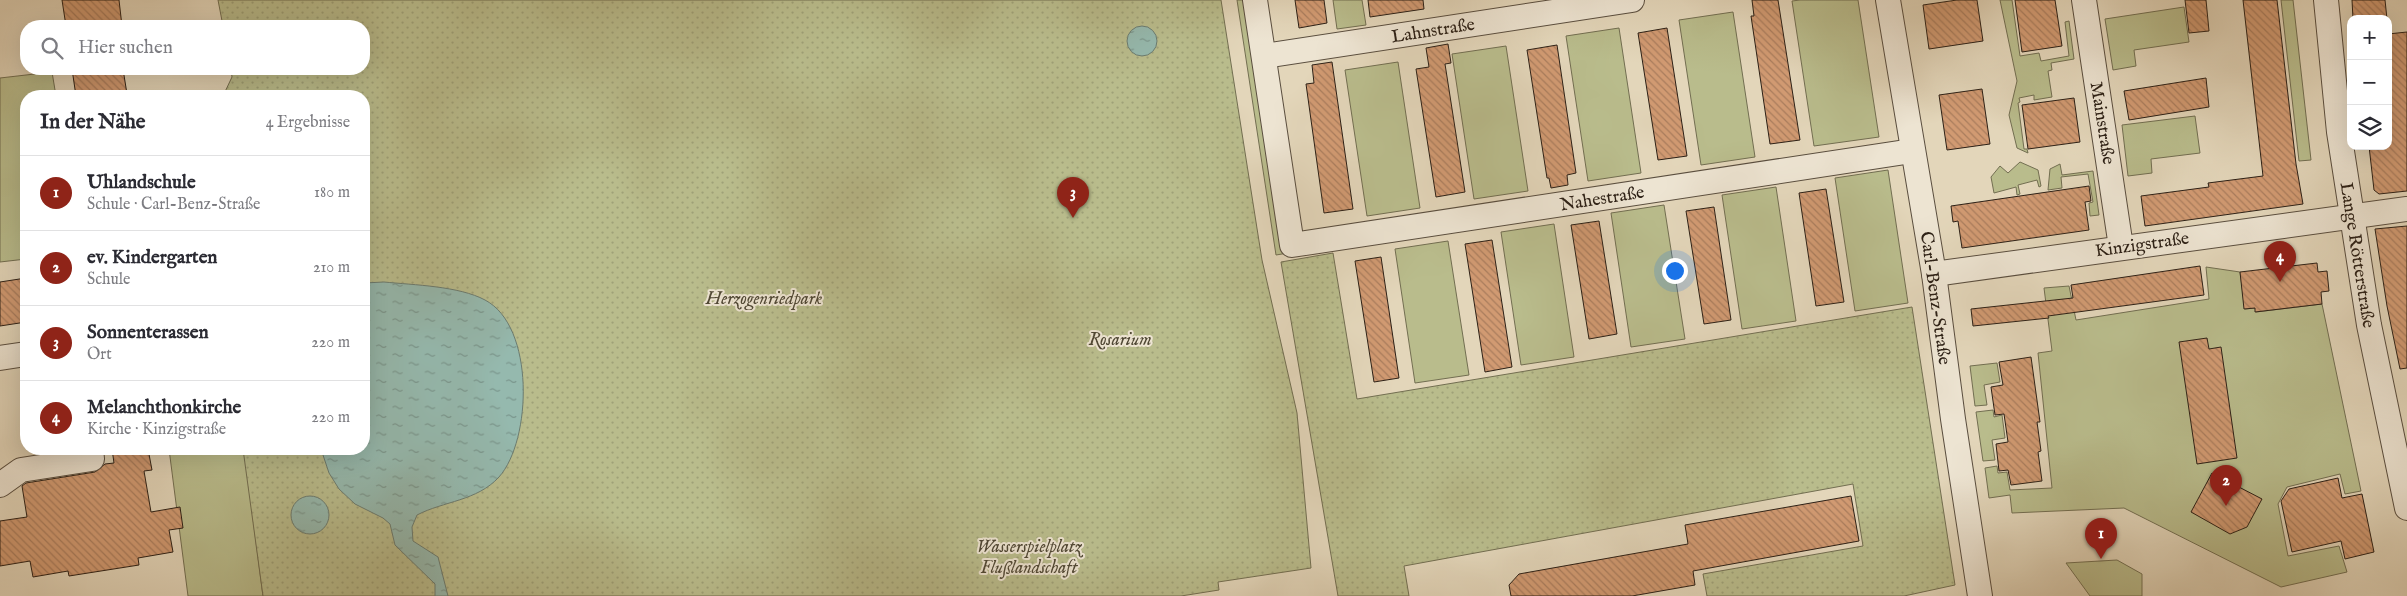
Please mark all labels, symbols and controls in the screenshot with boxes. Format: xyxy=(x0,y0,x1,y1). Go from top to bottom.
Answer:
street label: Lahnstraße xyxy=(1390,14,1477,49)
map controls xyxy=(2347,15,2392,150)
button: + xyxy=(2347,15,2392,60)
search box xyxy=(20,20,370,75)
icon: search xyxy=(38,34,66,62)
text: Hier suchen xyxy=(78,36,173,60)
button: − xyxy=(2347,60,2392,105)
street label: Mainstraße xyxy=(2084,80,2119,166)
button: layers xyxy=(2347,105,2392,150)
text: In der Nähe xyxy=(40,109,146,136)
text: 4 Ergebnisse xyxy=(266,113,350,133)
text: Uhlandschule xyxy=(87,171,196,195)
pin: 3 xyxy=(1057,177,1089,218)
street label: Nahestraße xyxy=(1558,181,1646,217)
street label: Lange Rötterstraße xyxy=(2334,181,2379,330)
text: 1 xyxy=(53,183,59,203)
text: 180 m xyxy=(314,183,350,203)
text: Schule · Carl-Benz-Straße xyxy=(87,195,260,215)
street label: Kinzigstraße xyxy=(2094,228,2191,263)
street label: Carl-Benz-Straße xyxy=(1914,230,1955,366)
pin: 4 xyxy=(2264,241,2296,282)
text: ev. Kindergarten xyxy=(87,246,218,270)
text: 2 xyxy=(52,258,60,278)
text: 210 m xyxy=(313,258,350,278)
your location xyxy=(1662,258,1688,284)
text: Schule xyxy=(87,270,130,290)
park label: Herzogenriedpark xyxy=(705,288,822,311)
text: Sonnenterassen xyxy=(87,321,209,345)
park label: Rosarium xyxy=(1088,329,1152,352)
text: 3 xyxy=(53,333,59,353)
text: 220 m xyxy=(311,333,350,353)
text: Ort xyxy=(87,345,112,365)
text: Melanchthonkirche xyxy=(87,396,241,420)
text: 4 xyxy=(52,408,60,428)
text: 220 m xyxy=(311,408,350,428)
text: Kirche · Kinzigstraße xyxy=(87,420,226,440)
pin: 2 xyxy=(2210,465,2242,506)
pin: 1 xyxy=(2085,518,2117,559)
park label: Wasserspielplatz Flußlandschaft xyxy=(976,536,1084,580)

